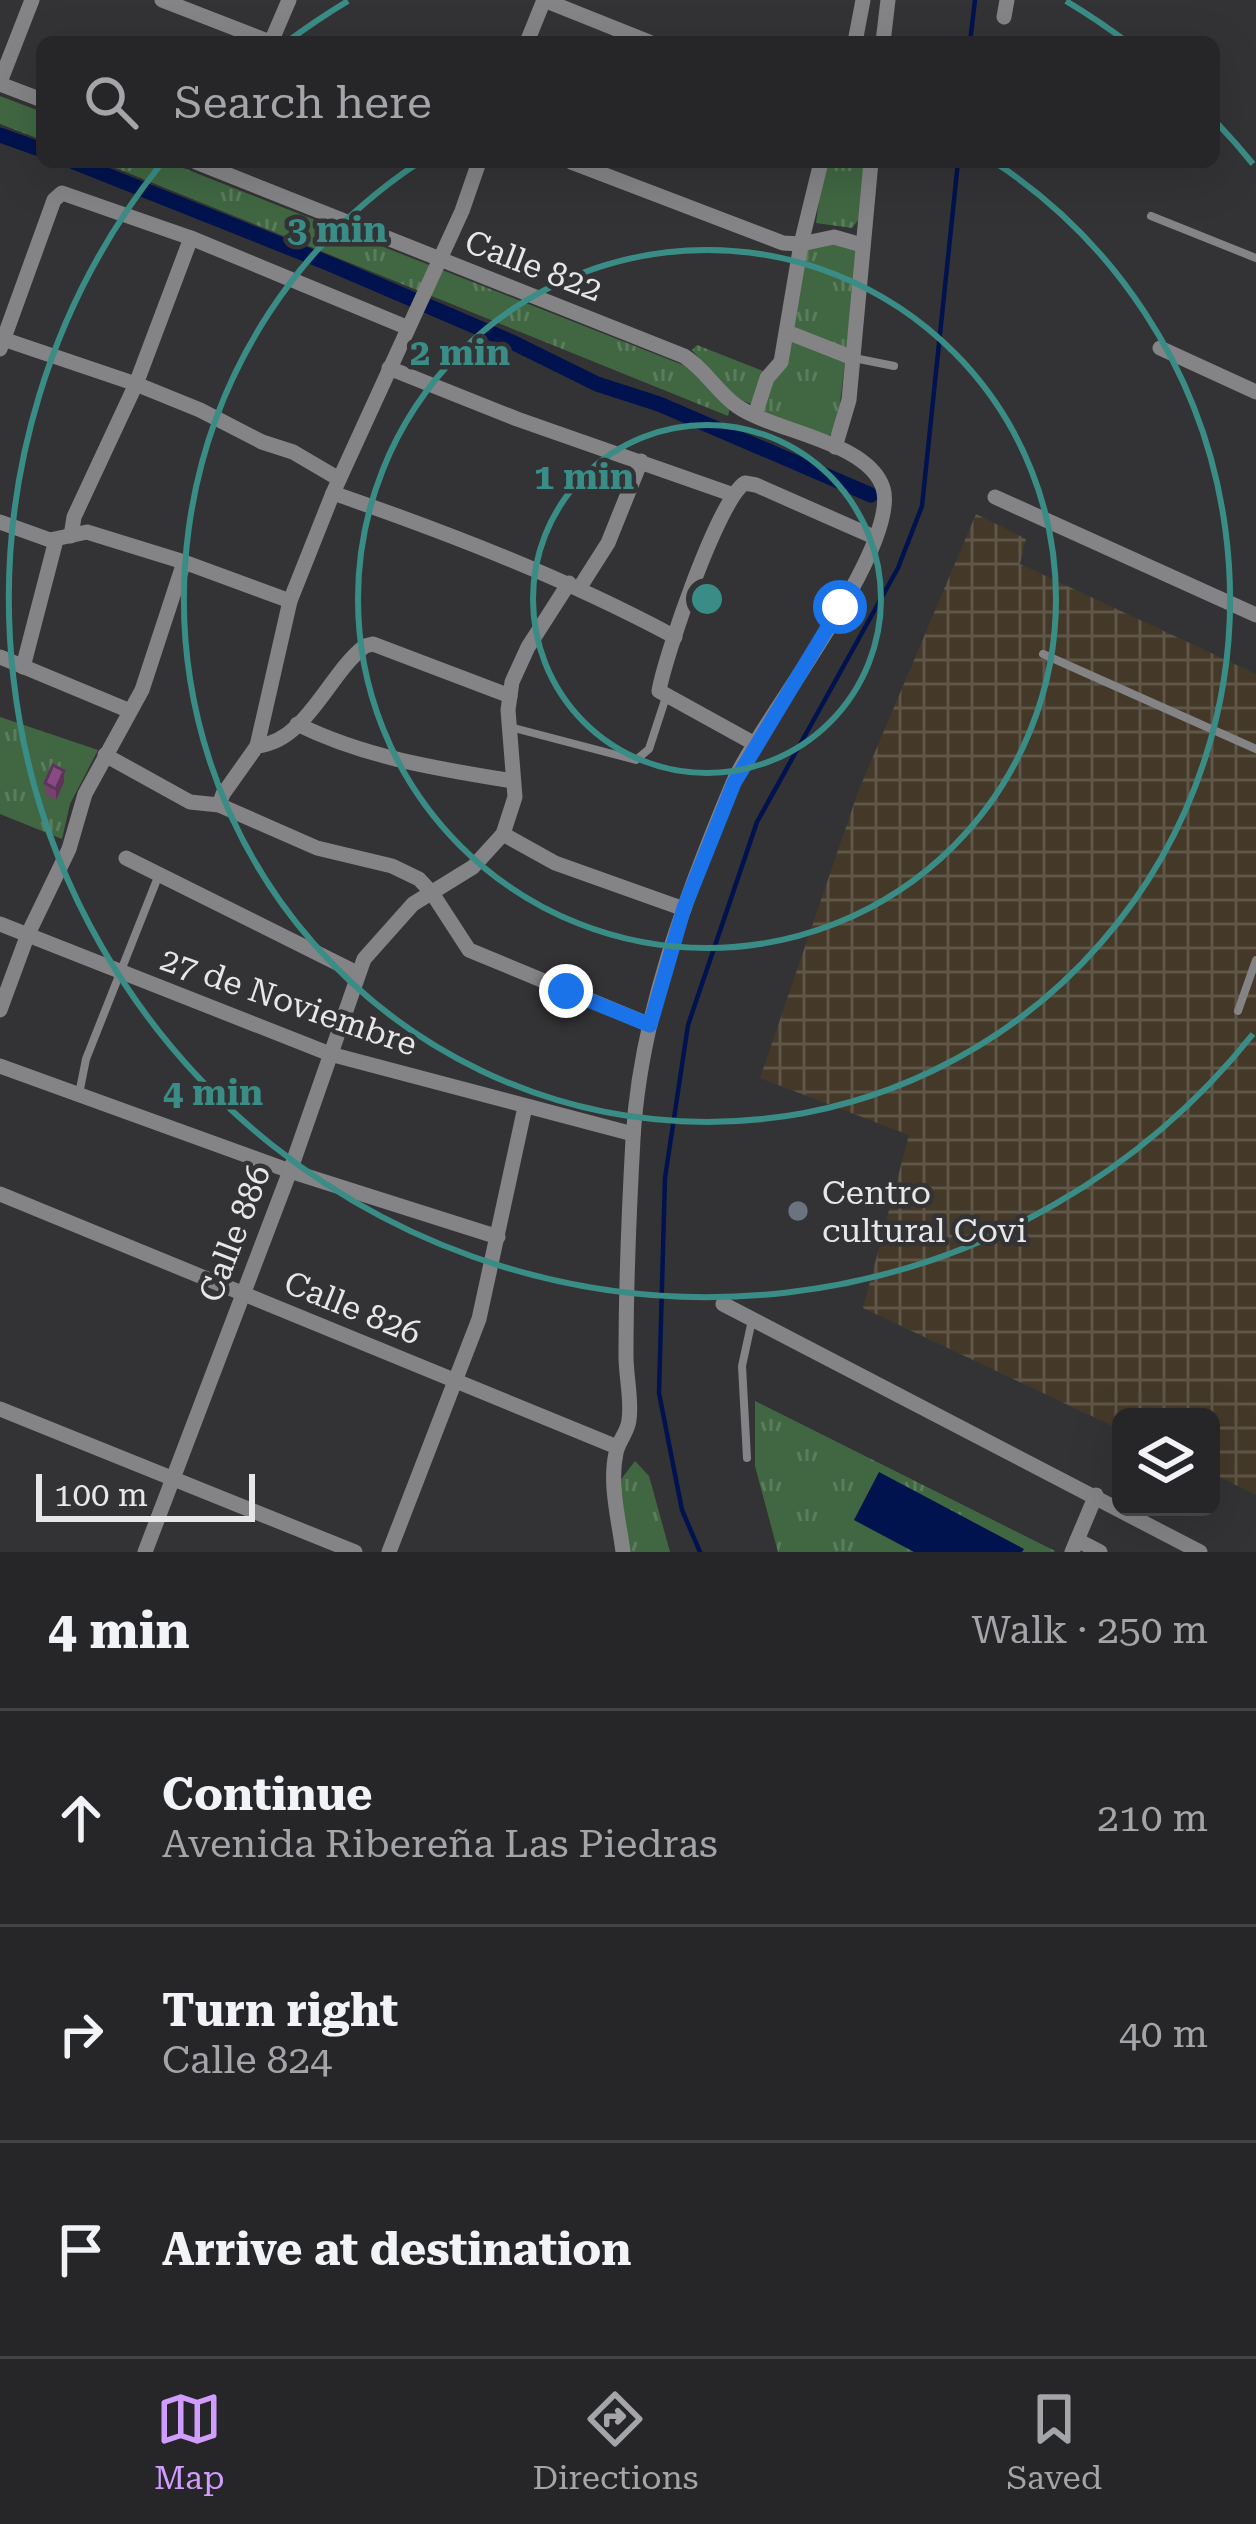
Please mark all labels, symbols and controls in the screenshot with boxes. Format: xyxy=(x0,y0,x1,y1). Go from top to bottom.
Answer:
search box xyxy=(36,36,1220,168)
icon: search xyxy=(78,69,144,135)
text: Search here xyxy=(174,76,432,129)
text: 3 min xyxy=(287,209,387,251)
street label: Calle 822 xyxy=(460,221,608,309)
text: 2 min xyxy=(410,332,510,374)
text: 1 min xyxy=(534,456,634,498)
centre of rings xyxy=(686,578,728,620)
route start xyxy=(813,580,867,634)
street label: 27 de Noviembre xyxy=(156,939,422,1064)
route end xyxy=(539,964,593,1018)
text: 4 min xyxy=(163,1072,263,1114)
street label: Calle 886 xyxy=(190,1159,278,1307)
place label: Centro cultural Covi xyxy=(822,1173,1027,1250)
marker: Centro cultural Covi xyxy=(785,1198,811,1224)
street label: Calle 826 xyxy=(279,1262,427,1352)
map controls xyxy=(1112,1408,1220,1516)
button: layers xyxy=(1112,1408,1220,1516)
scale bar xyxy=(36,1468,255,1521)
text: 100 m xyxy=(54,1475,148,1514)
text: 4 min xyxy=(48,1601,190,1660)
text: Walk · 250 m xyxy=(972,1607,1208,1653)
text: Continue xyxy=(162,1768,373,1821)
icon: ahead xyxy=(48,1785,114,1851)
text: 210 m xyxy=(1097,1795,1208,1841)
text: Avenida Ribereña Las Piedras xyxy=(162,1821,718,1867)
text: Turn right xyxy=(162,1984,398,2037)
icon: right xyxy=(48,2001,114,2067)
text: 40 m xyxy=(1119,2011,1208,2057)
text: Calle 824 xyxy=(162,2037,332,2083)
icon: arrive xyxy=(48,2217,114,2283)
text: Arrive at destination xyxy=(162,2223,631,2276)
tab: Map xyxy=(154,2386,225,2497)
tab: Directions xyxy=(532,2386,698,2497)
tab: Saved xyxy=(1006,2386,1102,2497)

